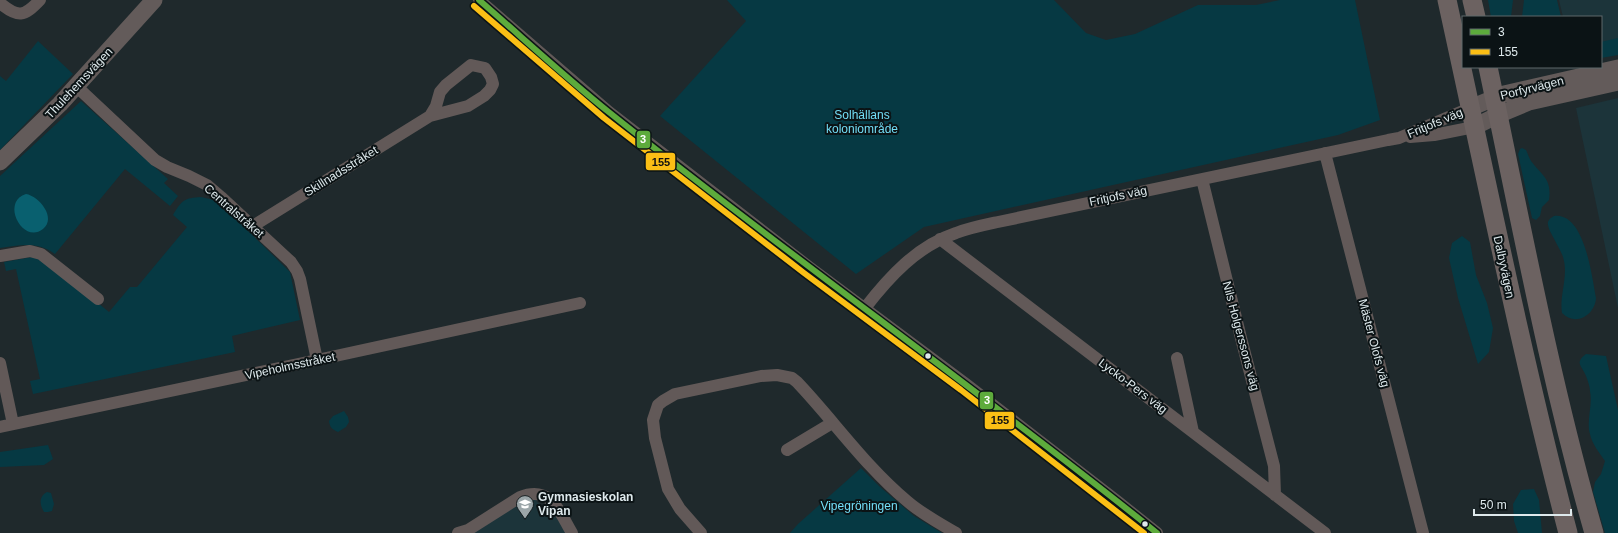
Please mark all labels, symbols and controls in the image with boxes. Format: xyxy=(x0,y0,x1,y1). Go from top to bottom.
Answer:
legend xyxy=(1462,16,1602,68)
text: 3 xyxy=(1498,25,1505,39)
street label: Thulehemsvägen xyxy=(42,45,116,121)
text: 155 xyxy=(1498,45,1518,59)
street label: Porfyrvägen xyxy=(1499,73,1565,103)
street label: Fritjofs väg xyxy=(1405,105,1465,141)
park label: Solhällans koloniområde xyxy=(826,108,898,136)
line badge: 3 xyxy=(636,130,651,149)
text: 3 xyxy=(640,133,646,145)
street label: Skillnadsstråket xyxy=(302,142,381,199)
line badge: 155 xyxy=(645,152,676,171)
text: 155 xyxy=(652,156,670,168)
street label: Centralstråket xyxy=(201,181,267,241)
street label: Fritjofs väg xyxy=(1088,183,1148,209)
street label: Dalbyvägen xyxy=(1491,235,1517,299)
street label: Nils Holgerssons väg xyxy=(1220,280,1262,392)
street label: Mäster Olofs väg xyxy=(1356,297,1392,389)
street label: Vipeholmsstråket xyxy=(244,349,337,382)
unlabelled marker xyxy=(923,351,933,361)
street label: Lycko-Pers väg xyxy=(1096,356,1170,416)
line badge: 3 xyxy=(979,391,994,410)
text: 3 xyxy=(984,394,990,406)
line badge: 155 xyxy=(984,411,1015,430)
text: 155 xyxy=(991,414,1009,426)
place label: Gymnasieskolan Vipan xyxy=(538,490,633,518)
scale bar xyxy=(1474,491,1571,517)
school or university icon: Gymnasieskolan Vipan xyxy=(515,494,535,519)
text: 50 m xyxy=(1480,498,1507,512)
park label: Vipegröningen xyxy=(820,499,898,513)
unlabelled marker xyxy=(1140,519,1150,529)

